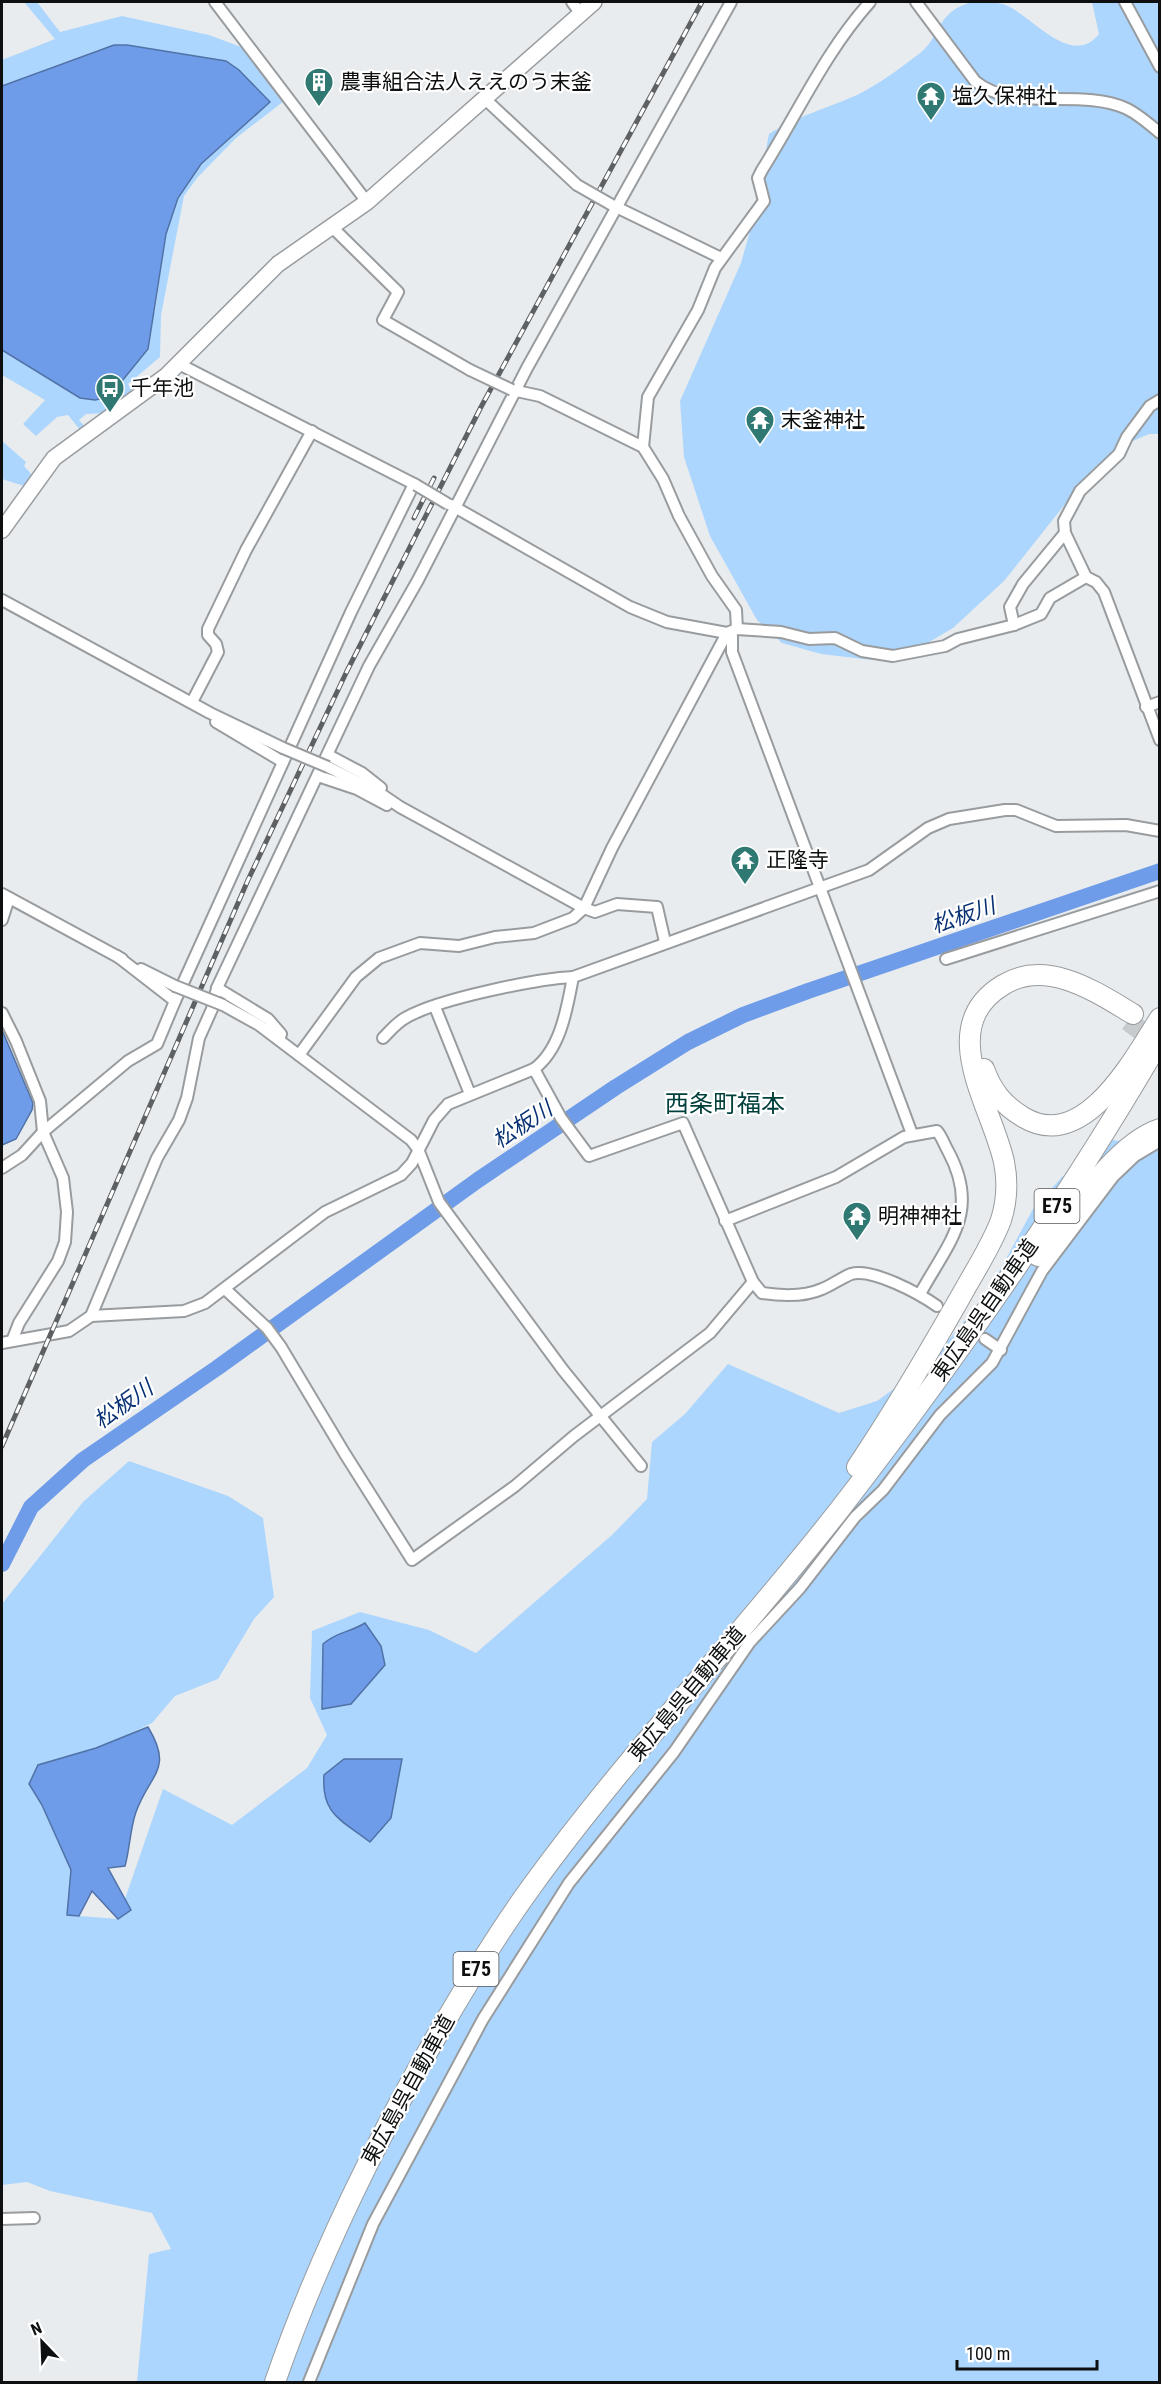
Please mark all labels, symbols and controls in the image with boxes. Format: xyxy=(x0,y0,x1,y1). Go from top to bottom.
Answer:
building icon: 農事組合法人ええのう末釜 xyxy=(303,66,335,108)
place label: 農事組合法人ええのう末釜 xyxy=(340,70,592,94)
temple icon: 塩久保神社 xyxy=(915,80,947,122)
place label: 塩久保神社 xyxy=(952,84,1057,108)
bus stop icon: 千年池 xyxy=(94,372,126,414)
place label: 千年池 xyxy=(131,376,194,400)
temple icon: 末釜神社 xyxy=(744,404,776,446)
place label: 末釜神社 xyxy=(781,408,865,432)
temple icon: 正隆寺 xyxy=(729,844,761,886)
place label: 正隆寺 xyxy=(766,848,829,872)
water label: 松板川 xyxy=(928,892,1000,938)
district label: 西条町福本 xyxy=(665,1090,785,1118)
water label: 松板川 xyxy=(488,1095,558,1153)
road number: E75 xyxy=(1034,1189,1080,1223)
temple icon: 明神神社 xyxy=(841,1200,873,1242)
place label: 明神神社 xyxy=(878,1204,962,1228)
street label: 東広島呉自動車道 xyxy=(927,1234,1043,1386)
water label: 松板川 xyxy=(89,1374,159,1434)
street label: 東広島呉自動車道 xyxy=(624,1622,750,1766)
road number: E75 xyxy=(454,1952,498,1986)
street label: 東広島呉自動車道 xyxy=(357,2011,459,2169)
north arrow xyxy=(12,2312,72,2372)
text: N xyxy=(28,2318,45,2339)
scale bar xyxy=(957,2333,1096,2371)
text: 100 m xyxy=(966,2343,1010,2364)

